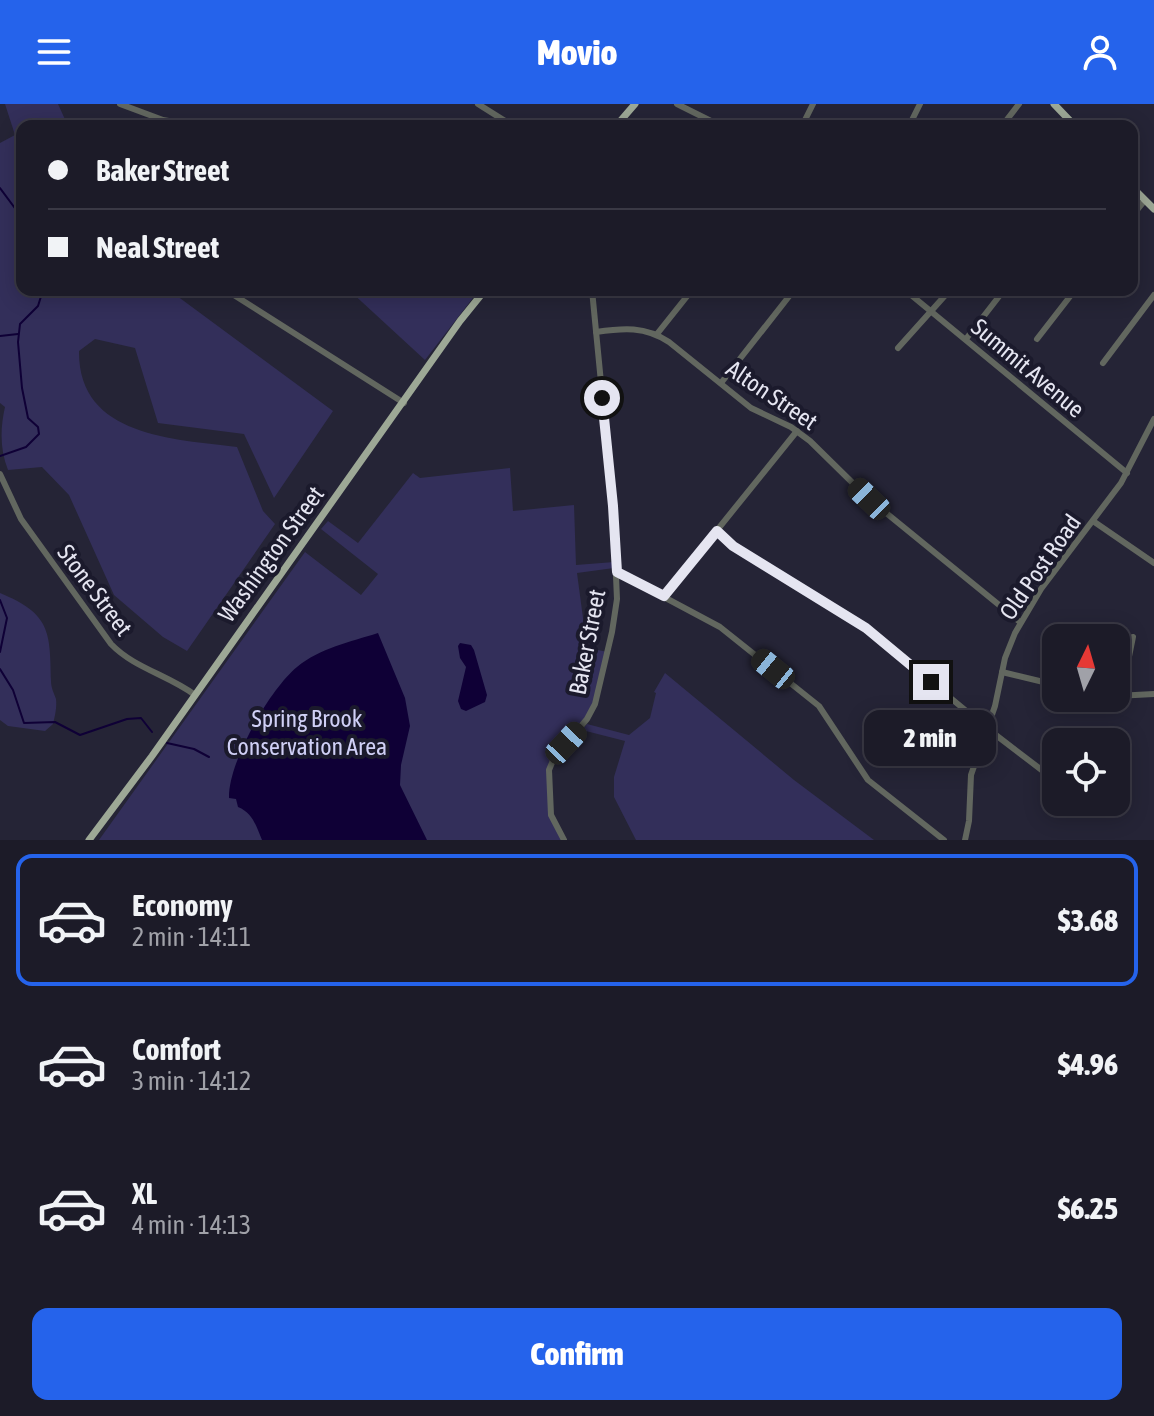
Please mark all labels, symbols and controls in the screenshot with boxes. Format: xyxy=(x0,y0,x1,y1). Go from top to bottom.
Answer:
icon: menu xyxy=(32,30,76,74)
icon: person xyxy=(1078,30,1122,74)
text: Movio xyxy=(537,31,617,73)
text: Baker Street xyxy=(96,153,229,187)
text: Neal Street xyxy=(96,230,219,264)
street label: Summit Avenue xyxy=(966,313,1090,423)
street label: Alton Street xyxy=(721,355,823,435)
route start xyxy=(584,380,620,416)
car xyxy=(843,474,895,524)
street label: Washington Street xyxy=(213,481,329,627)
street label: Old Post Road xyxy=(994,509,1086,625)
street label: Stone Street xyxy=(52,539,138,641)
street label: Baker Street xyxy=(564,587,610,697)
north arrow xyxy=(1042,624,1130,712)
map controls xyxy=(1042,624,1130,816)
car xyxy=(747,645,799,693)
route end xyxy=(913,664,949,700)
park label: Spring Brook Conservation Area xyxy=(227,705,387,760)
callout: 2 min xyxy=(865,710,997,766)
car xyxy=(541,717,591,769)
text: 2 min xyxy=(903,723,957,753)
button: locate xyxy=(1042,728,1130,816)
icon: car xyxy=(36,884,108,956)
text: Economy xyxy=(132,888,233,922)
text: $3.68 xyxy=(1058,903,1118,937)
text: 2 min · 14:11 xyxy=(132,922,251,952)
icon: car xyxy=(36,1028,108,1100)
text: Comfort xyxy=(132,1032,221,1066)
text: $4.96 xyxy=(1058,1047,1118,1081)
text: 3 min · 14:12 xyxy=(132,1066,251,1096)
icon: car xyxy=(36,1172,108,1244)
text: XL xyxy=(132,1176,157,1210)
text: $6.25 xyxy=(1058,1191,1118,1225)
text: 4 min · 14:13 xyxy=(132,1210,251,1240)
button: Confirm xyxy=(32,1308,1122,1400)

